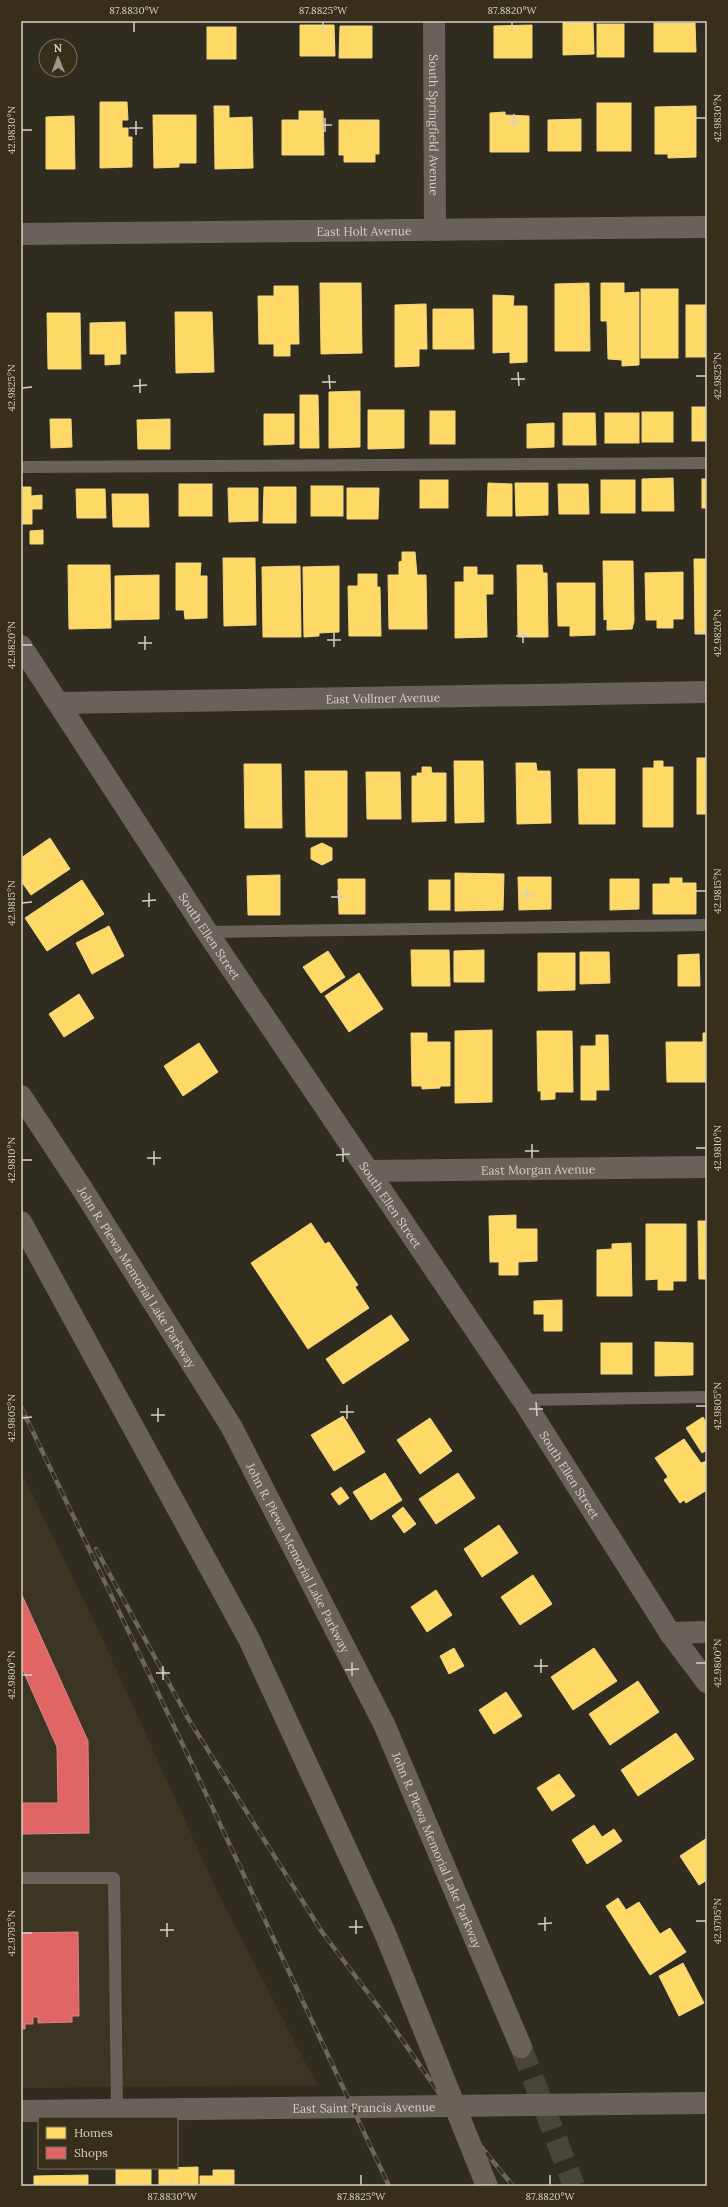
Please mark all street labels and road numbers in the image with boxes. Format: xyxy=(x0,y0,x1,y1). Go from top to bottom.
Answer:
street label: South Springfield Avenue xyxy=(427,54,442,196)
street label: East Holt Avenue xyxy=(316,223,412,238)
street label: East Vollmer Avenue xyxy=(326,689,441,706)
street label: South Ellen Street xyxy=(176,890,244,982)
street label: South Ellen Street xyxy=(357,1158,426,1251)
street label: East Morgan Avenue xyxy=(481,1161,596,1177)
street label: John R. Plewa Memorial Lake Parkway xyxy=(74,1182,200,1371)
street label: South Ellen Street xyxy=(537,1428,604,1522)
street label: John R. Plewa Memorial Lake Parkway xyxy=(243,1459,354,1656)
street label: John R. Plewa Memorial Lake Parkway xyxy=(389,1749,486,1951)
street label: East Saint Francis Avenue xyxy=(292,2099,436,2115)

